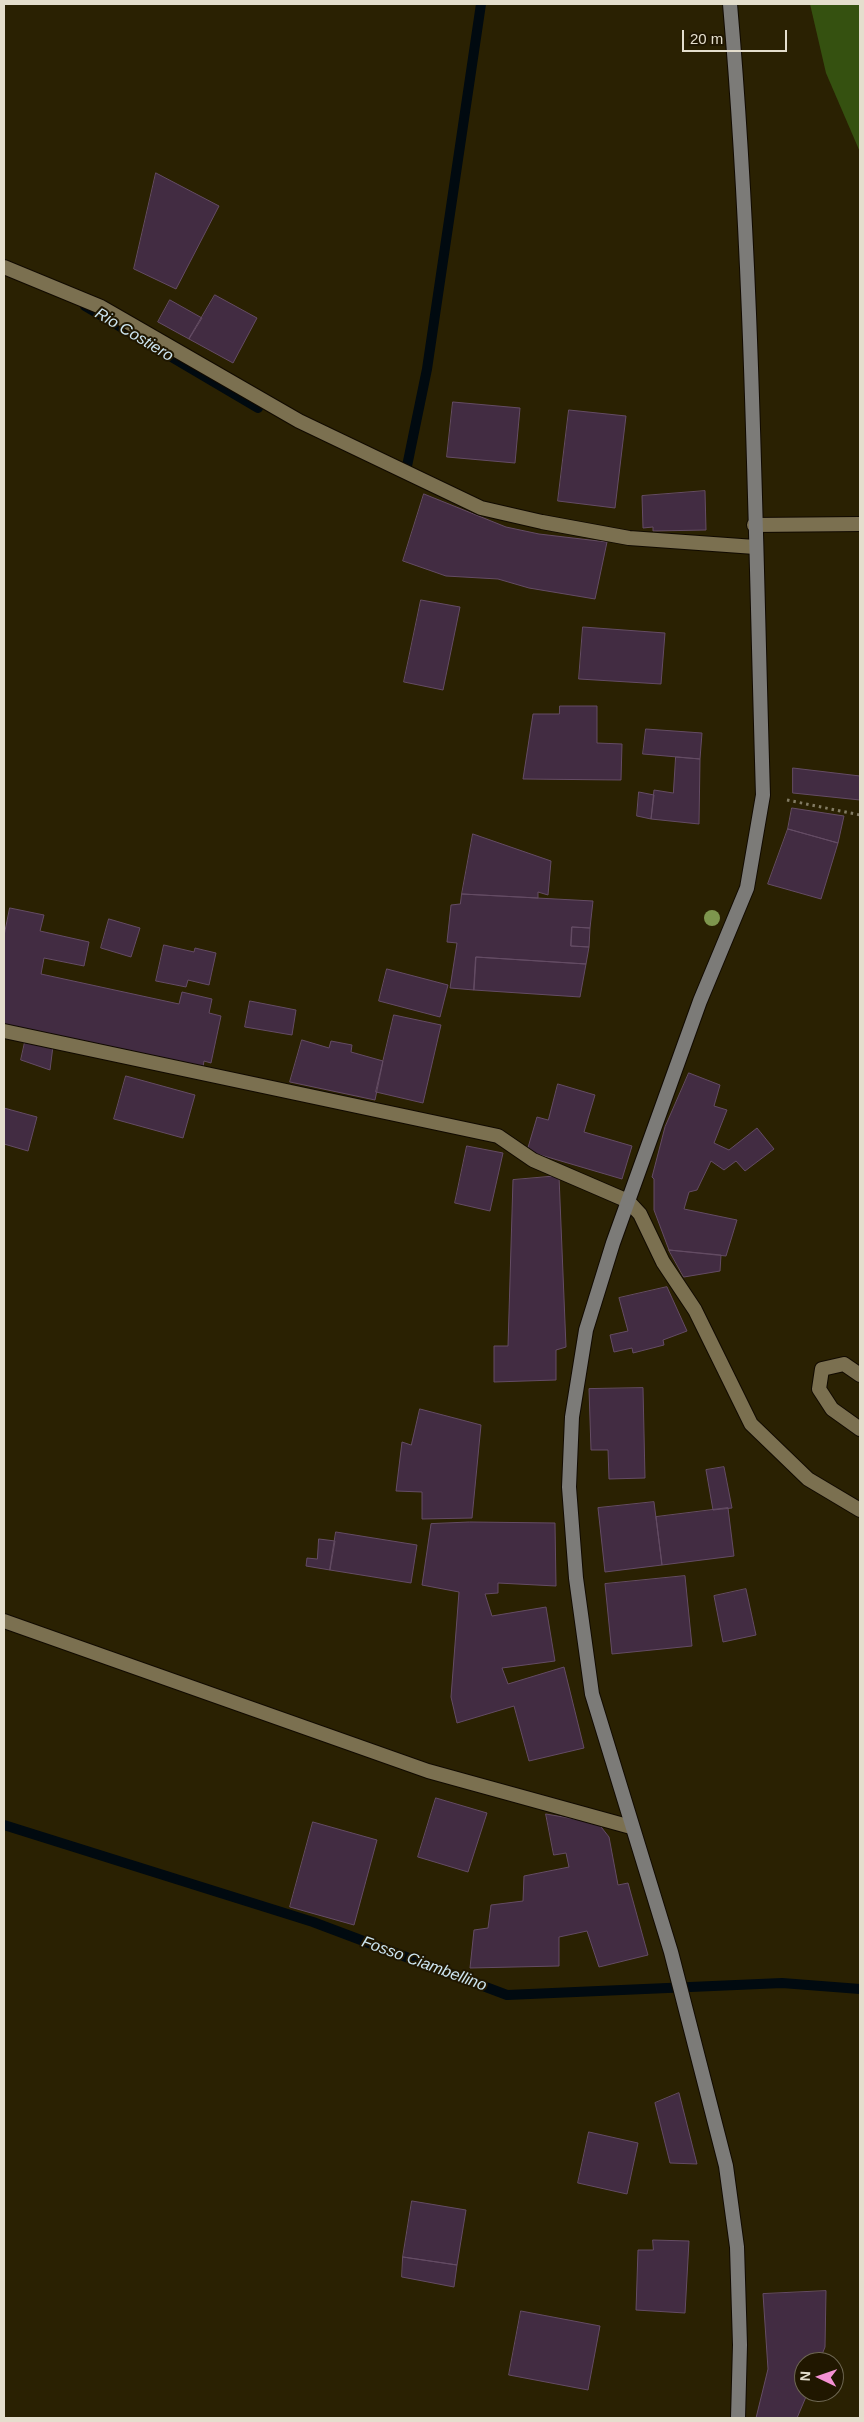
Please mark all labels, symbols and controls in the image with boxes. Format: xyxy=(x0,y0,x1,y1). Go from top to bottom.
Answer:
scale bar xyxy=(684,20,789,52)
text: 20 m xyxy=(690,30,723,47)
water label: Rio Costiero xyxy=(91,304,177,366)
water label: Fosso Ciambellino xyxy=(359,1932,489,1996)
north arrow xyxy=(794,2352,844,2402)
text: N xyxy=(797,2371,813,2382)

